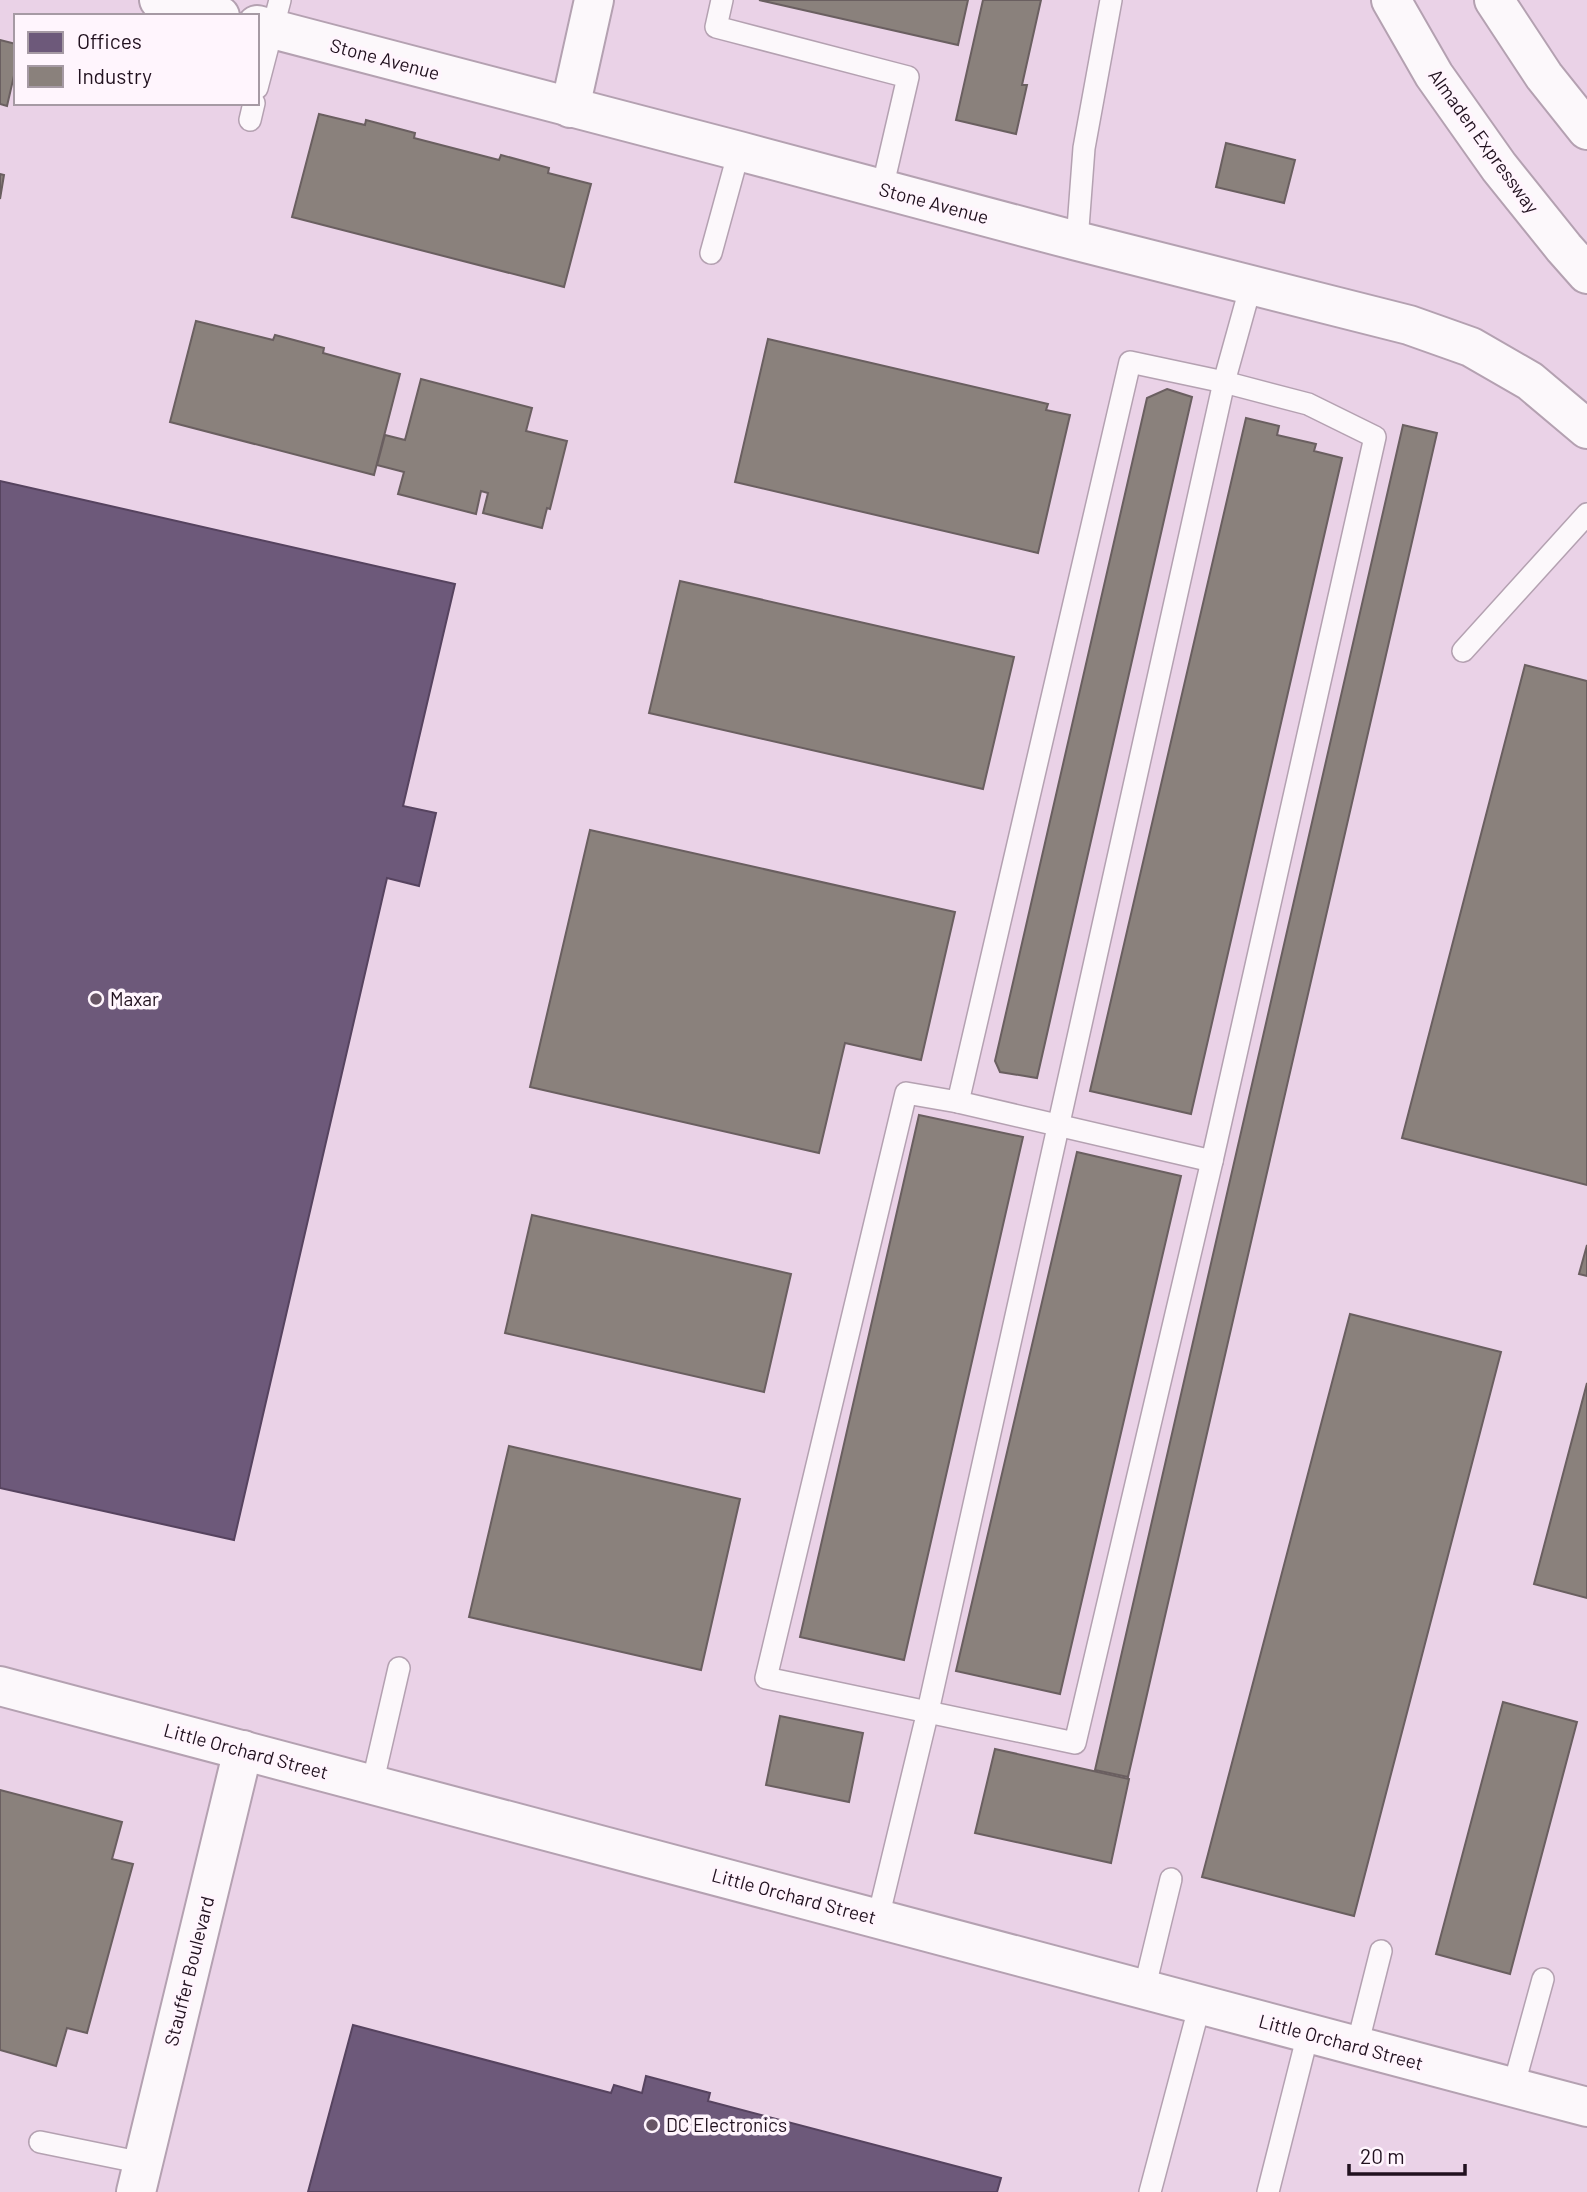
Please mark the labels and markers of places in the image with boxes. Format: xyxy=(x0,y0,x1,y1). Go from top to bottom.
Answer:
place label: Maxar xyxy=(110,987,159,1010)
marker: Maxar xyxy=(88,991,104,1007)
place label: DC Electronics xyxy=(666,2113,787,2136)
marker: DC Electronics xyxy=(644,2117,660,2133)

